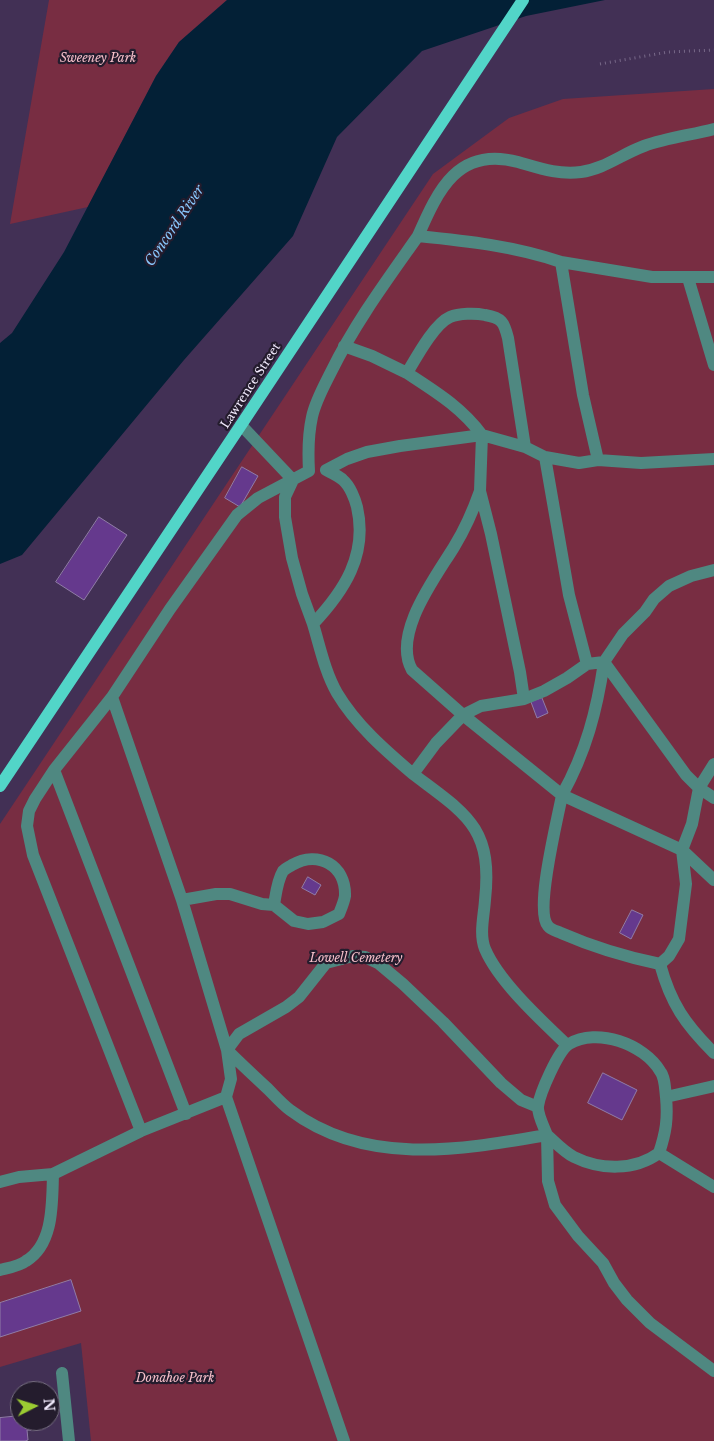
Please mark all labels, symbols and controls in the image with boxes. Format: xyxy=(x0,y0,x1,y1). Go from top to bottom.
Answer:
park label: Sweeney Park xyxy=(60,52,136,66)
water label: Concord River xyxy=(142,182,208,270)
street label: Lawrence Street xyxy=(218,341,284,431)
park label: Lowell Cemetery xyxy=(310,952,402,966)
park label: Donahoe Park xyxy=(136,1372,214,1386)
north arrow xyxy=(10,1381,60,1431)
text: N xyxy=(39,1397,58,1412)

